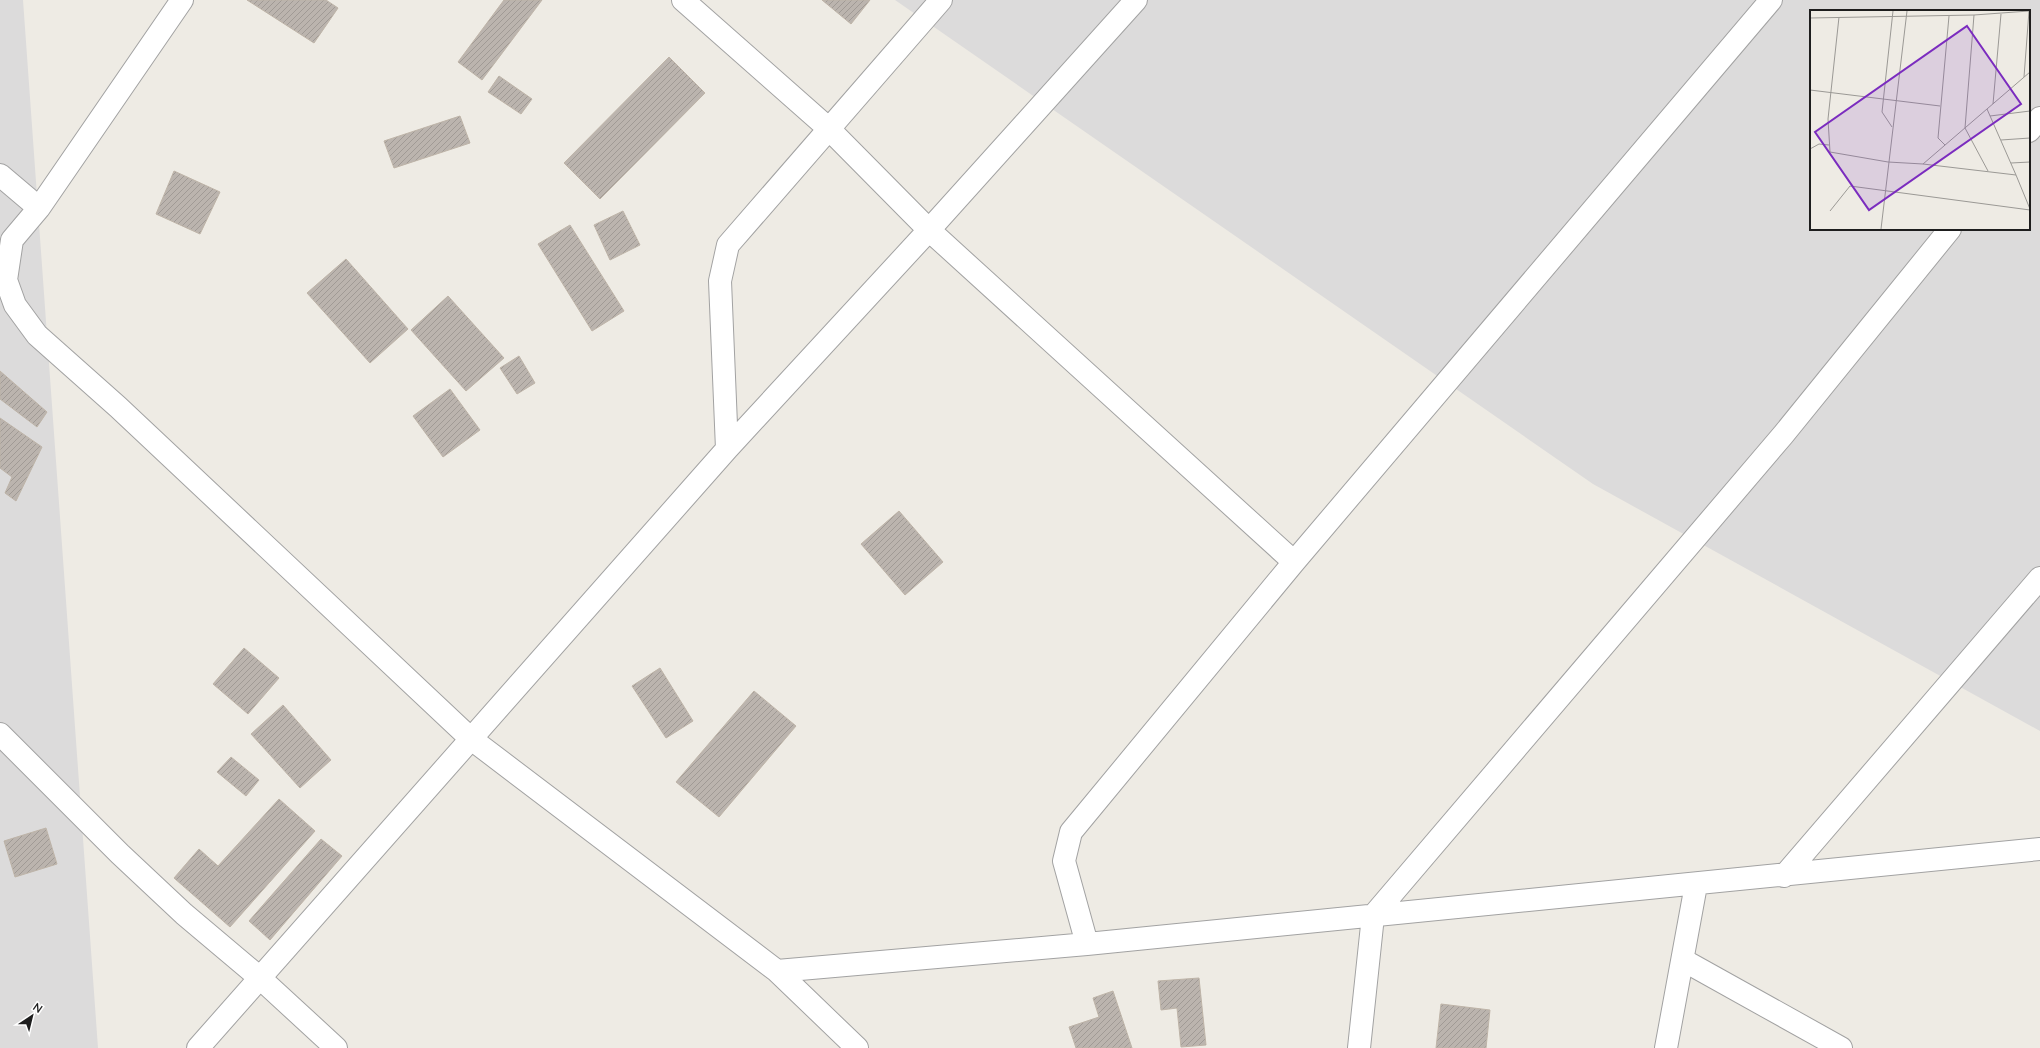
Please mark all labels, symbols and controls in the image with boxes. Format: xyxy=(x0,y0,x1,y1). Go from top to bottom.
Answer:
inset map xyxy=(1810,10,2030,230)
north arrow xyxy=(12,996,52,1036)
text: N xyxy=(31,1000,45,1015)

